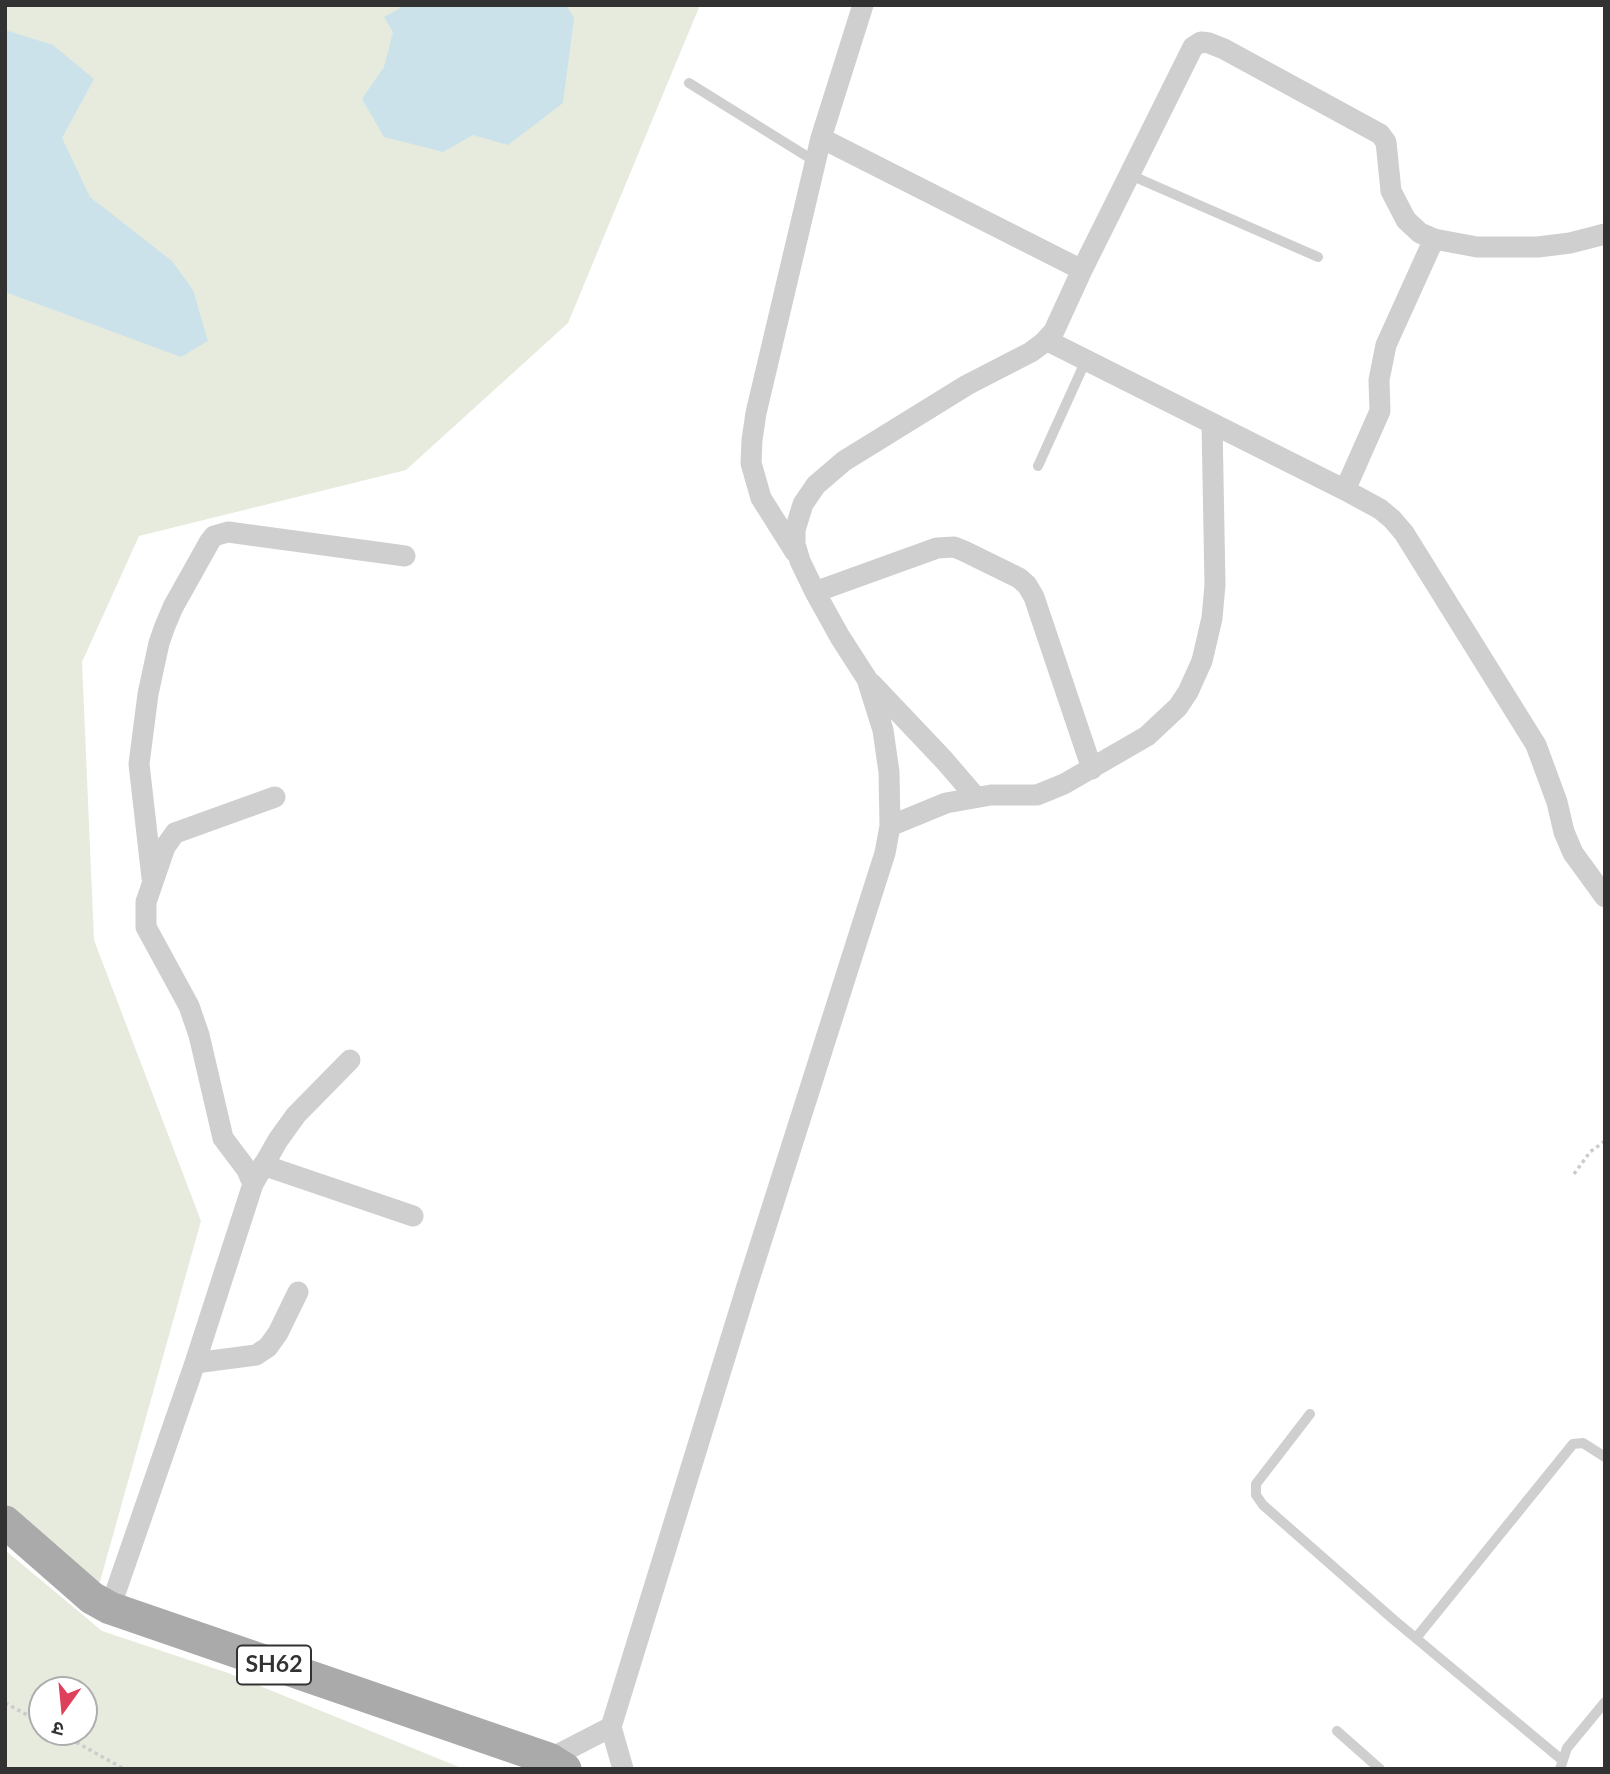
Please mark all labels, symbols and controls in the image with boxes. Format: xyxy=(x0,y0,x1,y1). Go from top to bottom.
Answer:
road number: SH62 xyxy=(237,1646,311,1684)
north arrow xyxy=(28,1676,98,1746)
text: उ xyxy=(50,1717,66,1742)

